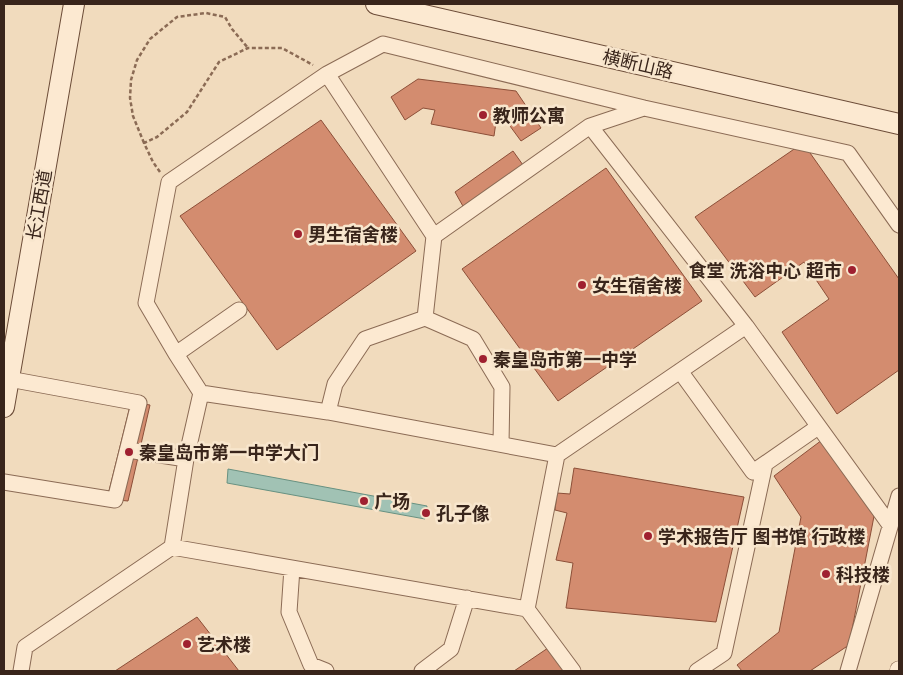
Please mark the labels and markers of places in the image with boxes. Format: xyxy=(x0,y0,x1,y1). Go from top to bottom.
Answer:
place label: 教师公寓 xyxy=(493,104,565,127)
marker: 教师公寓 xyxy=(477,109,489,121)
place label: 男生宿舍楼 xyxy=(308,223,398,246)
marker: 男生宿舍楼 xyxy=(292,228,304,240)
place label: 食堂 洗浴中心 超市 xyxy=(689,259,842,282)
marker: 食堂 洗浴中心 超市 xyxy=(846,264,858,276)
place label: 女生宿舍楼 xyxy=(592,274,682,297)
marker: 女生宿舍楼 xyxy=(576,279,588,291)
place label: 秦皇岛市第一中学 xyxy=(493,348,637,371)
marker: 秦皇岛市第一中学 xyxy=(477,353,489,365)
place label: 秦皇岛市第一中学大门 xyxy=(139,441,319,464)
marker: 秦皇岛市第一中学大门 xyxy=(123,446,135,458)
place label: 广场 xyxy=(374,490,410,513)
marker: 广场 xyxy=(358,495,370,507)
place label: 孔子像 xyxy=(436,502,490,525)
marker: 孔子像 xyxy=(420,507,432,519)
place label: 学术报告厅 图书馆 行政楼 xyxy=(658,525,865,548)
marker: 学术报告厅 图书馆 行政楼 xyxy=(642,530,654,542)
place label: 科技楼 xyxy=(836,563,890,586)
marker: 科技楼 xyxy=(820,568,832,580)
place label: 艺术楼 xyxy=(197,633,251,656)
marker: 艺术楼 xyxy=(181,638,193,650)

